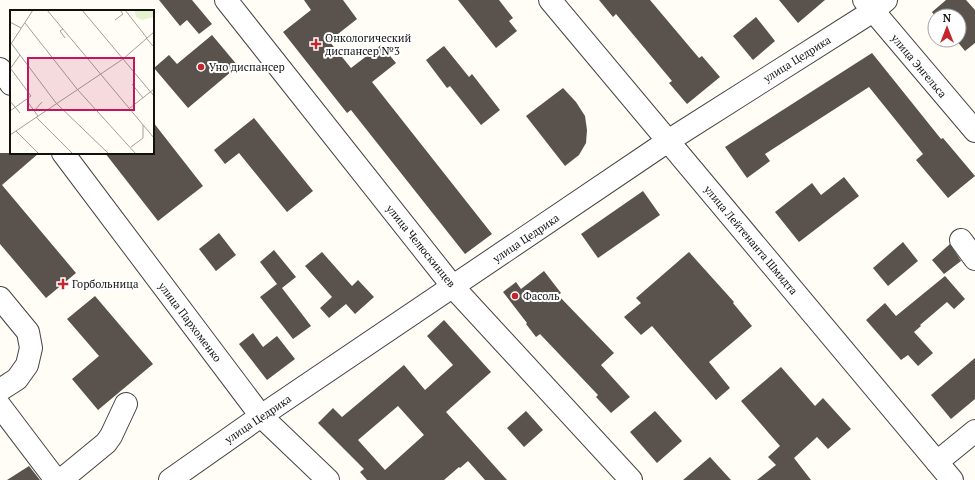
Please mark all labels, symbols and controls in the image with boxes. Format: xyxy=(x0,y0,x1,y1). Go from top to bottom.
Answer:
north arrow xyxy=(927,8,967,48)
inset map xyxy=(10,10,154,154)
text: N xyxy=(943,11,952,25)
place label: Онкологический диспансер №3 xyxy=(325,31,412,58)
street label: улица Энгельса xyxy=(888,31,950,101)
street label: улица Цедрика xyxy=(760,32,834,86)
marker: Онкологический диспансер №3 xyxy=(310,38,322,50)
place label: Уно диспансер xyxy=(209,60,285,74)
marker: Уно диспансер xyxy=(196,62,206,72)
street label: улица Лейтенанта Шмидта xyxy=(700,182,801,298)
street label: улица Челюскинцев xyxy=(383,201,459,290)
street label: улица Цедрика xyxy=(489,210,562,266)
place label: Горбольница xyxy=(72,277,139,291)
marker: Горбольница xyxy=(57,278,69,290)
street label: улица Пархоменко xyxy=(155,278,225,365)
place label: Фасоль xyxy=(523,289,560,303)
marker: Фасоль xyxy=(510,291,520,301)
street label: улица Цедрика xyxy=(221,391,294,447)

